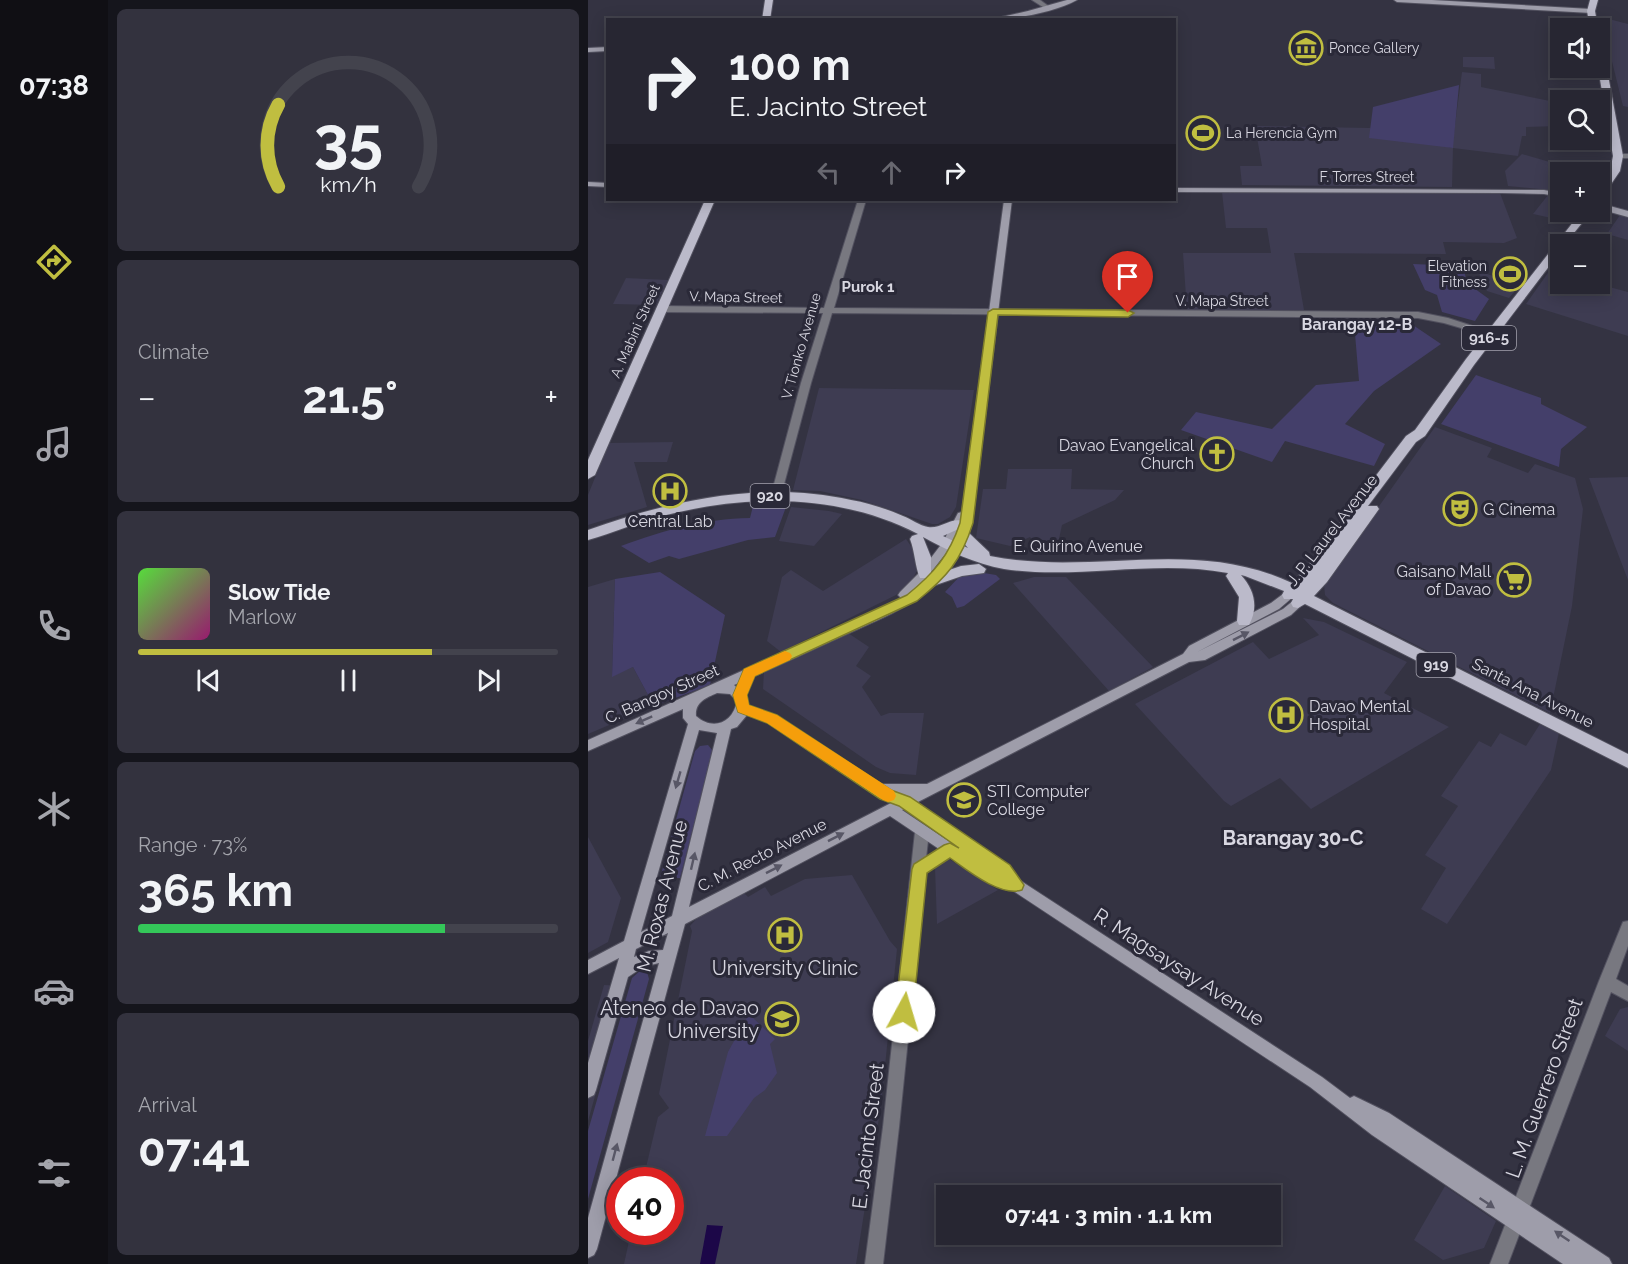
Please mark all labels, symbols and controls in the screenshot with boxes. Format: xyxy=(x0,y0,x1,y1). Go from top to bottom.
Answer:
map controls xyxy=(1550,18,1610,294)
button: sound xyxy=(1550,18,1610,78)
museum icon: Ponce Gallery xyxy=(1288,30,1324,66)
place label: Ponce Gallery xyxy=(1329,40,1420,56)
text: 100 m xyxy=(729,41,851,90)
icon: right xyxy=(630,42,708,120)
text: 07:38 xyxy=(19,70,89,101)
button: search xyxy=(1550,90,1610,150)
text: E. Jacinto Street xyxy=(729,91,927,122)
text: 35 xyxy=(313,102,383,176)
sports icon: La Herencia Gym xyxy=(1185,115,1221,151)
place label: La Herencia Gym xyxy=(1226,125,1337,141)
icon: left xyxy=(812,156,845,189)
icon: ahead xyxy=(875,156,908,189)
icon: right xyxy=(938,156,971,189)
button: + xyxy=(1550,162,1610,222)
street label: F. Torres Street xyxy=(1319,169,1415,185)
text: km/h xyxy=(320,172,376,197)
button: − xyxy=(1550,234,1610,294)
icon: directions xyxy=(33,241,75,283)
pin xyxy=(1102,251,1153,313)
sports icon: Elevation Fitness xyxy=(1492,256,1528,292)
place label: Elevation Fitness xyxy=(1428,258,1487,290)
icon: arrive xyxy=(1111,260,1144,293)
district label: Purok 1 xyxy=(842,278,895,296)
street label: A. Mabini Street xyxy=(607,281,663,380)
street label: V. Mapa Street xyxy=(689,288,783,306)
street label: V. Tionko Avenue xyxy=(778,291,824,401)
street label: V. Mapa Street xyxy=(1175,293,1269,309)
district label: Barangay 12-B xyxy=(1302,315,1413,334)
road number: 916-5 xyxy=(1462,326,1516,350)
text: Climate xyxy=(138,340,209,364)
text: 21.5° xyxy=(302,371,398,424)
text: − xyxy=(138,378,156,417)
text: + xyxy=(544,378,558,417)
icon: music xyxy=(33,423,75,465)
place label: Davao Evangelical Church xyxy=(1059,436,1195,473)
church icon: Davao Evangelical Church xyxy=(1199,436,1235,472)
street label: J. P. Laurel Avenue xyxy=(1283,470,1381,590)
hospital icon: Central Lab xyxy=(652,473,688,509)
road number: 920 xyxy=(750,484,789,508)
theatre icon: G Cinema xyxy=(1442,491,1478,527)
place label: G Cinema xyxy=(1483,500,1555,519)
place label: Central Lab xyxy=(627,512,713,531)
street label: E. Quirino Avenue xyxy=(1013,537,1143,556)
place label: Gaisano Mall of Davao xyxy=(1397,562,1492,599)
supermarket icon: Gaisano Mall of Davao xyxy=(1496,562,1532,598)
text: Slow Tide xyxy=(228,579,330,605)
icon: phone xyxy=(33,605,75,647)
text: Marlow xyxy=(228,605,297,629)
one-way arrow xyxy=(1232,631,1249,641)
road number: 919 xyxy=(1416,653,1456,677)
street label: Santa Ana Avenue xyxy=(1469,654,1597,732)
street label: C. Bangoy Street xyxy=(602,660,722,728)
icon: previous xyxy=(192,664,225,697)
icon: pause xyxy=(332,664,365,697)
icon: next xyxy=(472,664,505,697)
hospital icon: Davao Mental Hospital xyxy=(1268,697,1304,733)
place label: Davao Mental Hospital xyxy=(1309,697,1411,734)
one-way arrow xyxy=(635,715,653,725)
one-way arrow xyxy=(673,771,682,789)
school or university icon: STI Computer College xyxy=(946,782,982,818)
place label: STI Computer College xyxy=(987,782,1090,819)
icon: climate xyxy=(33,788,75,830)
street label: C. M. Recto Avenue xyxy=(694,814,830,896)
street label: M. Roxas Avenue xyxy=(632,817,693,974)
district label: Barangay 30-C xyxy=(1223,826,1364,850)
one-way arrow xyxy=(828,832,845,842)
text: Range · 73% xyxy=(138,833,247,857)
one-way arrow xyxy=(689,851,698,870)
text: 365 km xyxy=(138,864,293,917)
one-way arrow xyxy=(766,864,783,874)
street label: R. Magsaysay Avenue xyxy=(1089,903,1269,1031)
hospital icon: University Clinic xyxy=(767,917,803,953)
place label: University Clinic xyxy=(712,956,858,980)
icon: car xyxy=(33,970,75,1012)
position arrow xyxy=(872,980,936,1044)
street label: L. M. Guerrero Street xyxy=(1500,995,1588,1181)
place label: Ateneo de Davao University xyxy=(600,996,759,1043)
school or university icon: Ateneo de Davao University xyxy=(764,1001,800,1037)
street label: E. Jacinto Street xyxy=(847,1061,889,1210)
text: Arrival xyxy=(138,1093,197,1117)
text: 07:41 xyxy=(138,1124,250,1177)
one-way arrow xyxy=(610,1143,620,1162)
icon: filters xyxy=(33,1152,75,1194)
speed limit sign: 40 xyxy=(606,1167,684,1245)
one-way arrow xyxy=(1479,1197,1495,1208)
text: 07:41 · 3 min · 1.1 km xyxy=(1005,1202,1212,1228)
one-way arrow xyxy=(1553,1231,1570,1242)

